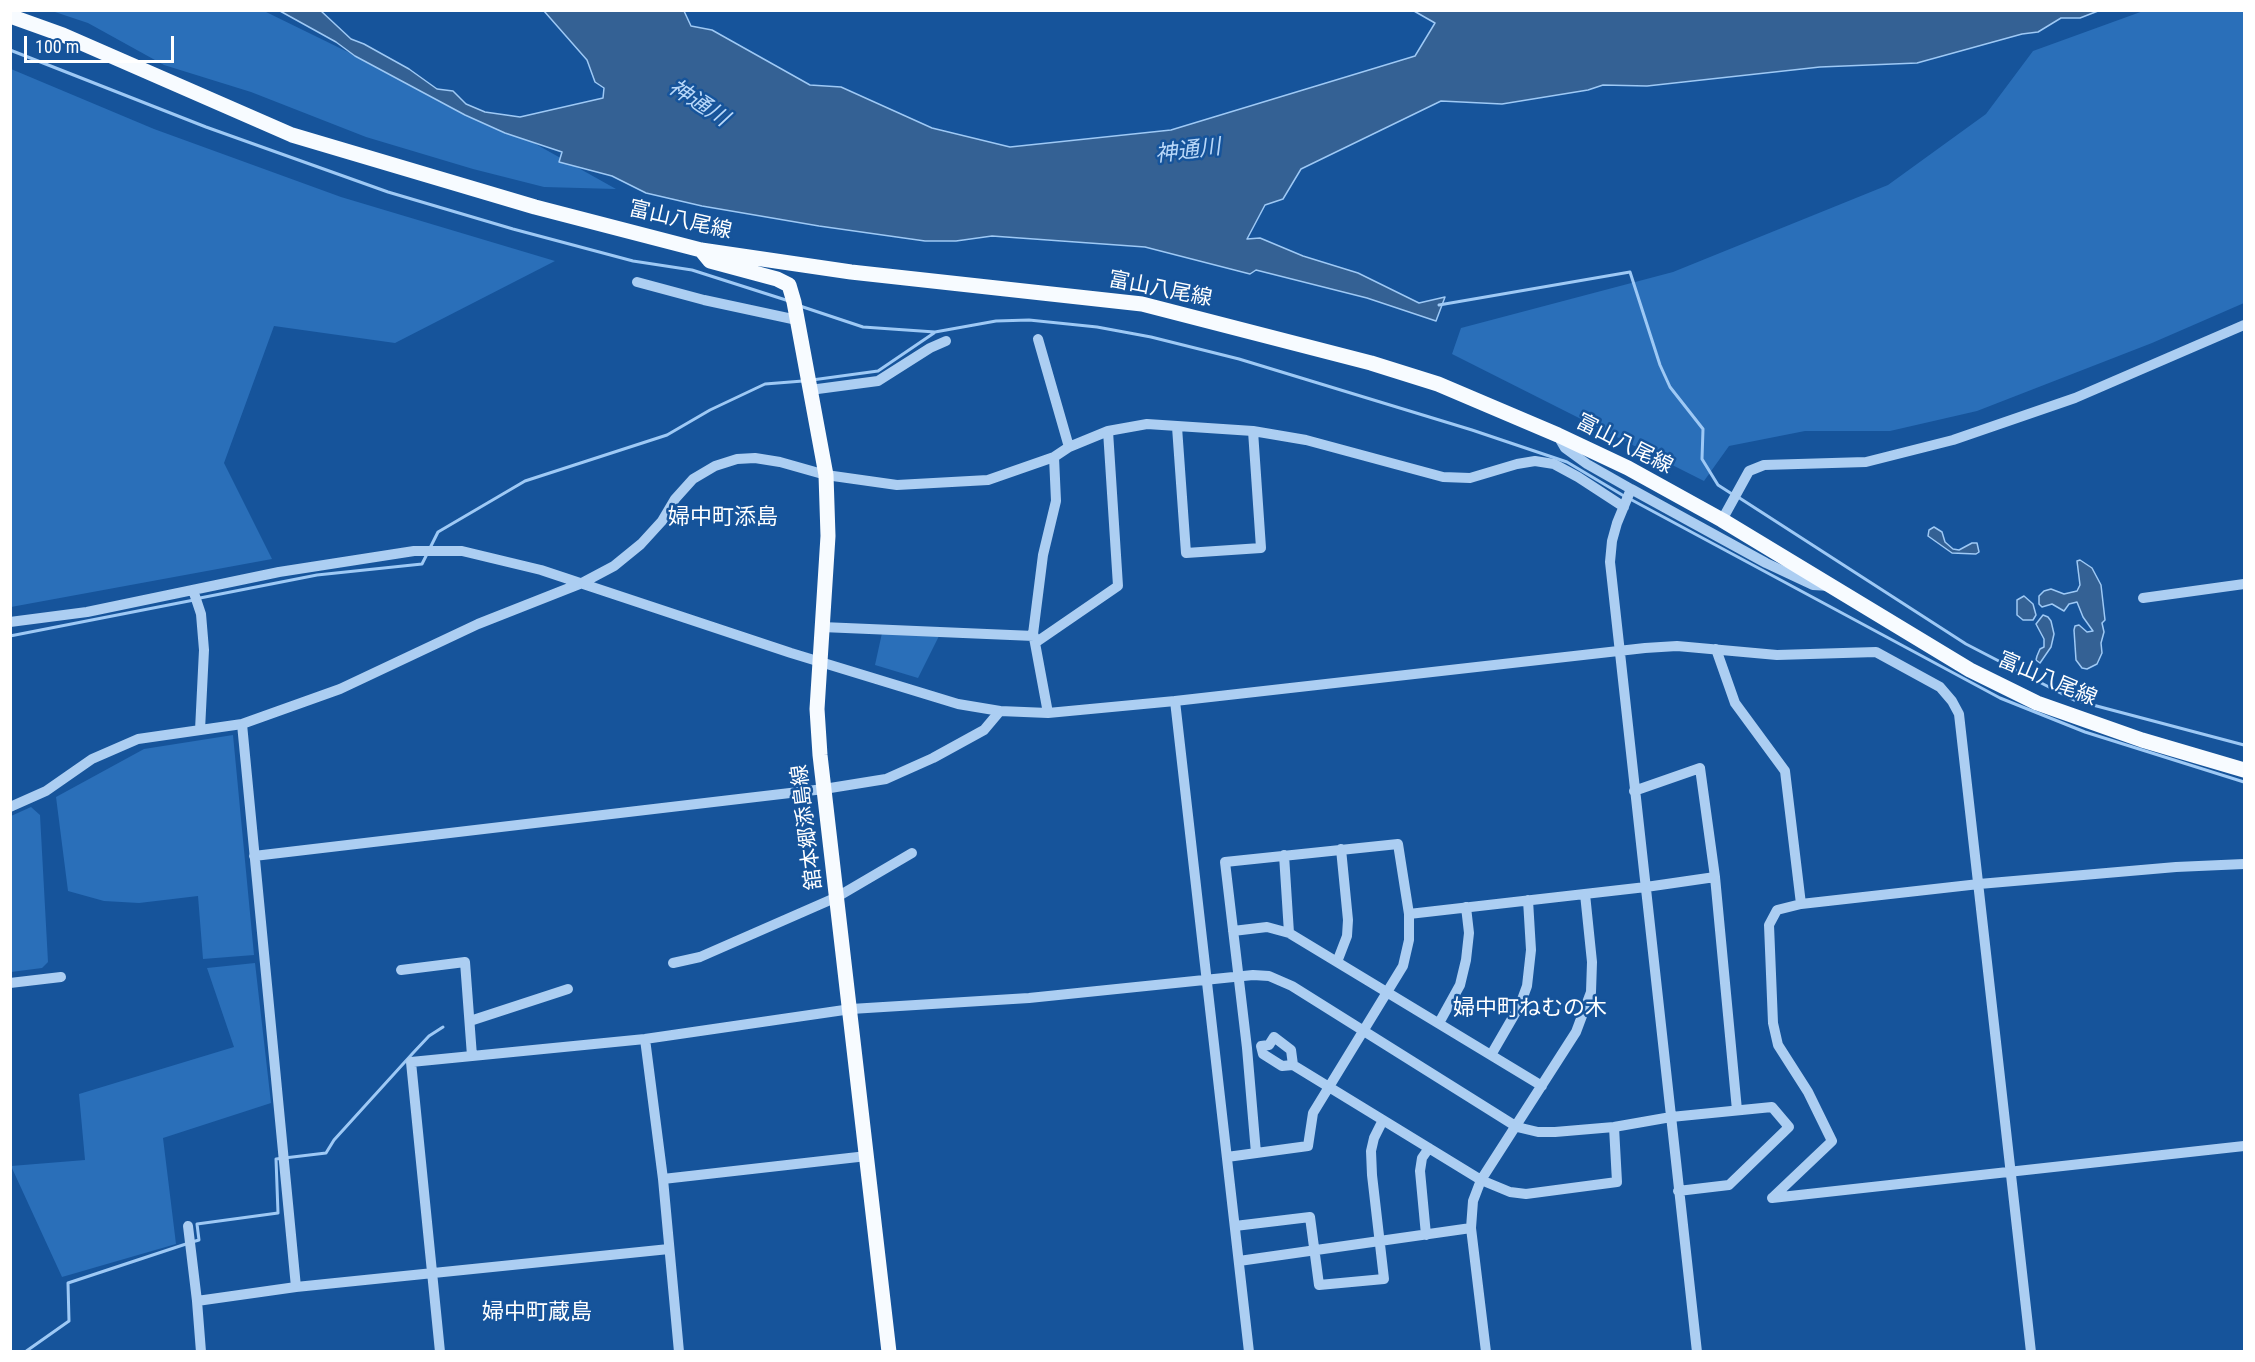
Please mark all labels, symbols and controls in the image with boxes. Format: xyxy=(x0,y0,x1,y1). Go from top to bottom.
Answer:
scale bar xyxy=(27,24,177,62)
text: 100 m xyxy=(35,36,79,57)
water label: 神通川 xyxy=(663,75,733,133)
water label: 神通川 xyxy=(1154,135,1222,169)
street label: 富山八尾線 xyxy=(626,197,734,245)
street label: 富山八尾線 xyxy=(1106,268,1214,312)
street label: 富山八尾線 xyxy=(1572,410,1676,480)
district label: 婦中町添島 xyxy=(668,505,778,531)
street label: 富山八尾線 xyxy=(1994,648,2100,712)
street label: 舘本郷添島線 xyxy=(788,763,828,891)
district label: 婦中町ねむの木 xyxy=(1453,996,1607,1022)
district label: 婦中町蔵島 xyxy=(482,1300,592,1326)

